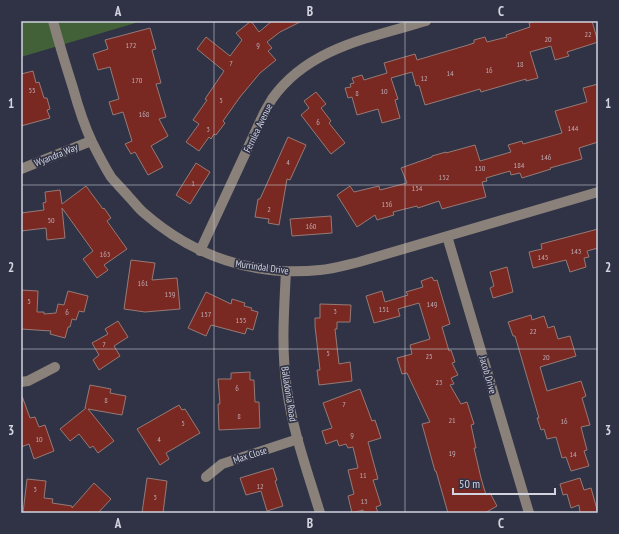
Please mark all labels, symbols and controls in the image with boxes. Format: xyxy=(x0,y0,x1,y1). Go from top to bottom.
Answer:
text: A xyxy=(114,3,122,20)
text: B xyxy=(307,3,313,20)
text: C xyxy=(498,3,504,20)
house number: 22 xyxy=(584,29,592,39)
house number: 20 xyxy=(544,34,552,44)
house number: 172 xyxy=(126,40,137,50)
house number: 9 xyxy=(256,40,260,50)
house number: 7 xyxy=(229,58,233,68)
house number: 18 xyxy=(516,59,524,69)
house number: 16 xyxy=(485,65,493,75)
house number: 14 xyxy=(446,68,454,78)
house number: 12 xyxy=(420,73,428,83)
house number: 170 xyxy=(132,75,143,85)
house number: 55 xyxy=(28,85,36,95)
house number: 10 xyxy=(380,86,388,96)
house number: 8 xyxy=(355,88,359,98)
text: 1 xyxy=(8,95,14,112)
house number: 5 xyxy=(219,95,223,105)
text: 1 xyxy=(605,95,611,112)
street label: Fernlea Avenue xyxy=(241,101,275,155)
house number: 168 xyxy=(139,109,150,119)
house number: 6 xyxy=(316,117,320,127)
house number: 144 xyxy=(568,123,579,133)
house number: 3 xyxy=(206,124,210,134)
street label: Wyandra Way xyxy=(32,140,80,170)
house number: 146 xyxy=(541,152,552,162)
house number: 4 xyxy=(286,157,290,167)
house number: 184 xyxy=(514,160,525,170)
house number: 150 xyxy=(475,163,486,173)
house number: 152 xyxy=(439,172,450,182)
house number: 1 xyxy=(191,178,195,188)
house number: 154 xyxy=(412,183,423,193)
house number: 156 xyxy=(382,199,393,209)
house number: 2 xyxy=(267,204,271,214)
house number: 50 xyxy=(47,215,55,225)
house number: 160 xyxy=(306,221,317,231)
house number: 143 xyxy=(571,246,582,256)
house number: 163 xyxy=(100,249,111,259)
house number: 145 xyxy=(538,252,548,262)
street label: Murrindal Drive xyxy=(235,257,289,277)
text: 2 xyxy=(8,259,14,276)
text: 2 xyxy=(605,259,611,276)
house number: 161 xyxy=(138,278,149,288)
house number: 159 xyxy=(165,289,176,299)
house number: 5 xyxy=(27,296,31,306)
house number: 149 xyxy=(427,299,438,309)
house number: 151 xyxy=(379,304,390,314)
house number: 3 xyxy=(333,306,337,316)
house number: 6 xyxy=(65,307,69,317)
house number: 157 xyxy=(201,309,212,319)
house number: 155 xyxy=(236,315,246,325)
house number: 22 xyxy=(529,326,537,336)
house number: 7 xyxy=(102,339,106,349)
house number: 5 xyxy=(326,348,330,358)
house number: 25 xyxy=(425,351,433,361)
house number: 20 xyxy=(542,352,550,362)
street label: Jacob Drive xyxy=(476,354,500,395)
street label: Balladonia Road xyxy=(278,365,300,423)
house number: 23 xyxy=(435,377,443,387)
house number: 6 xyxy=(235,383,239,393)
house number: 8 xyxy=(104,395,108,405)
house number: 7 xyxy=(342,399,346,409)
house number: 8 xyxy=(237,411,241,421)
house number: 21 xyxy=(448,415,456,425)
house number: 16 xyxy=(560,416,568,426)
house number: 5 xyxy=(181,418,185,428)
text: 3 xyxy=(8,422,14,439)
text: 3 xyxy=(605,422,611,439)
house number: 9 xyxy=(350,430,354,440)
house number: 10 xyxy=(35,434,43,444)
house number: 4 xyxy=(157,434,161,444)
street label: Max Close xyxy=(231,443,269,467)
house number: 19 xyxy=(448,448,456,458)
house number: 14 xyxy=(569,449,577,459)
house number: 11 xyxy=(359,470,367,480)
scale bar xyxy=(453,470,555,496)
text: 50 m xyxy=(459,476,480,491)
house number: 12 xyxy=(256,481,264,491)
house number: 3 xyxy=(33,484,37,494)
house number: 3 xyxy=(153,492,157,502)
house number: 13 xyxy=(360,496,368,506)
text: A xyxy=(114,515,122,532)
text: B xyxy=(307,515,313,532)
text: C xyxy=(498,515,504,532)

